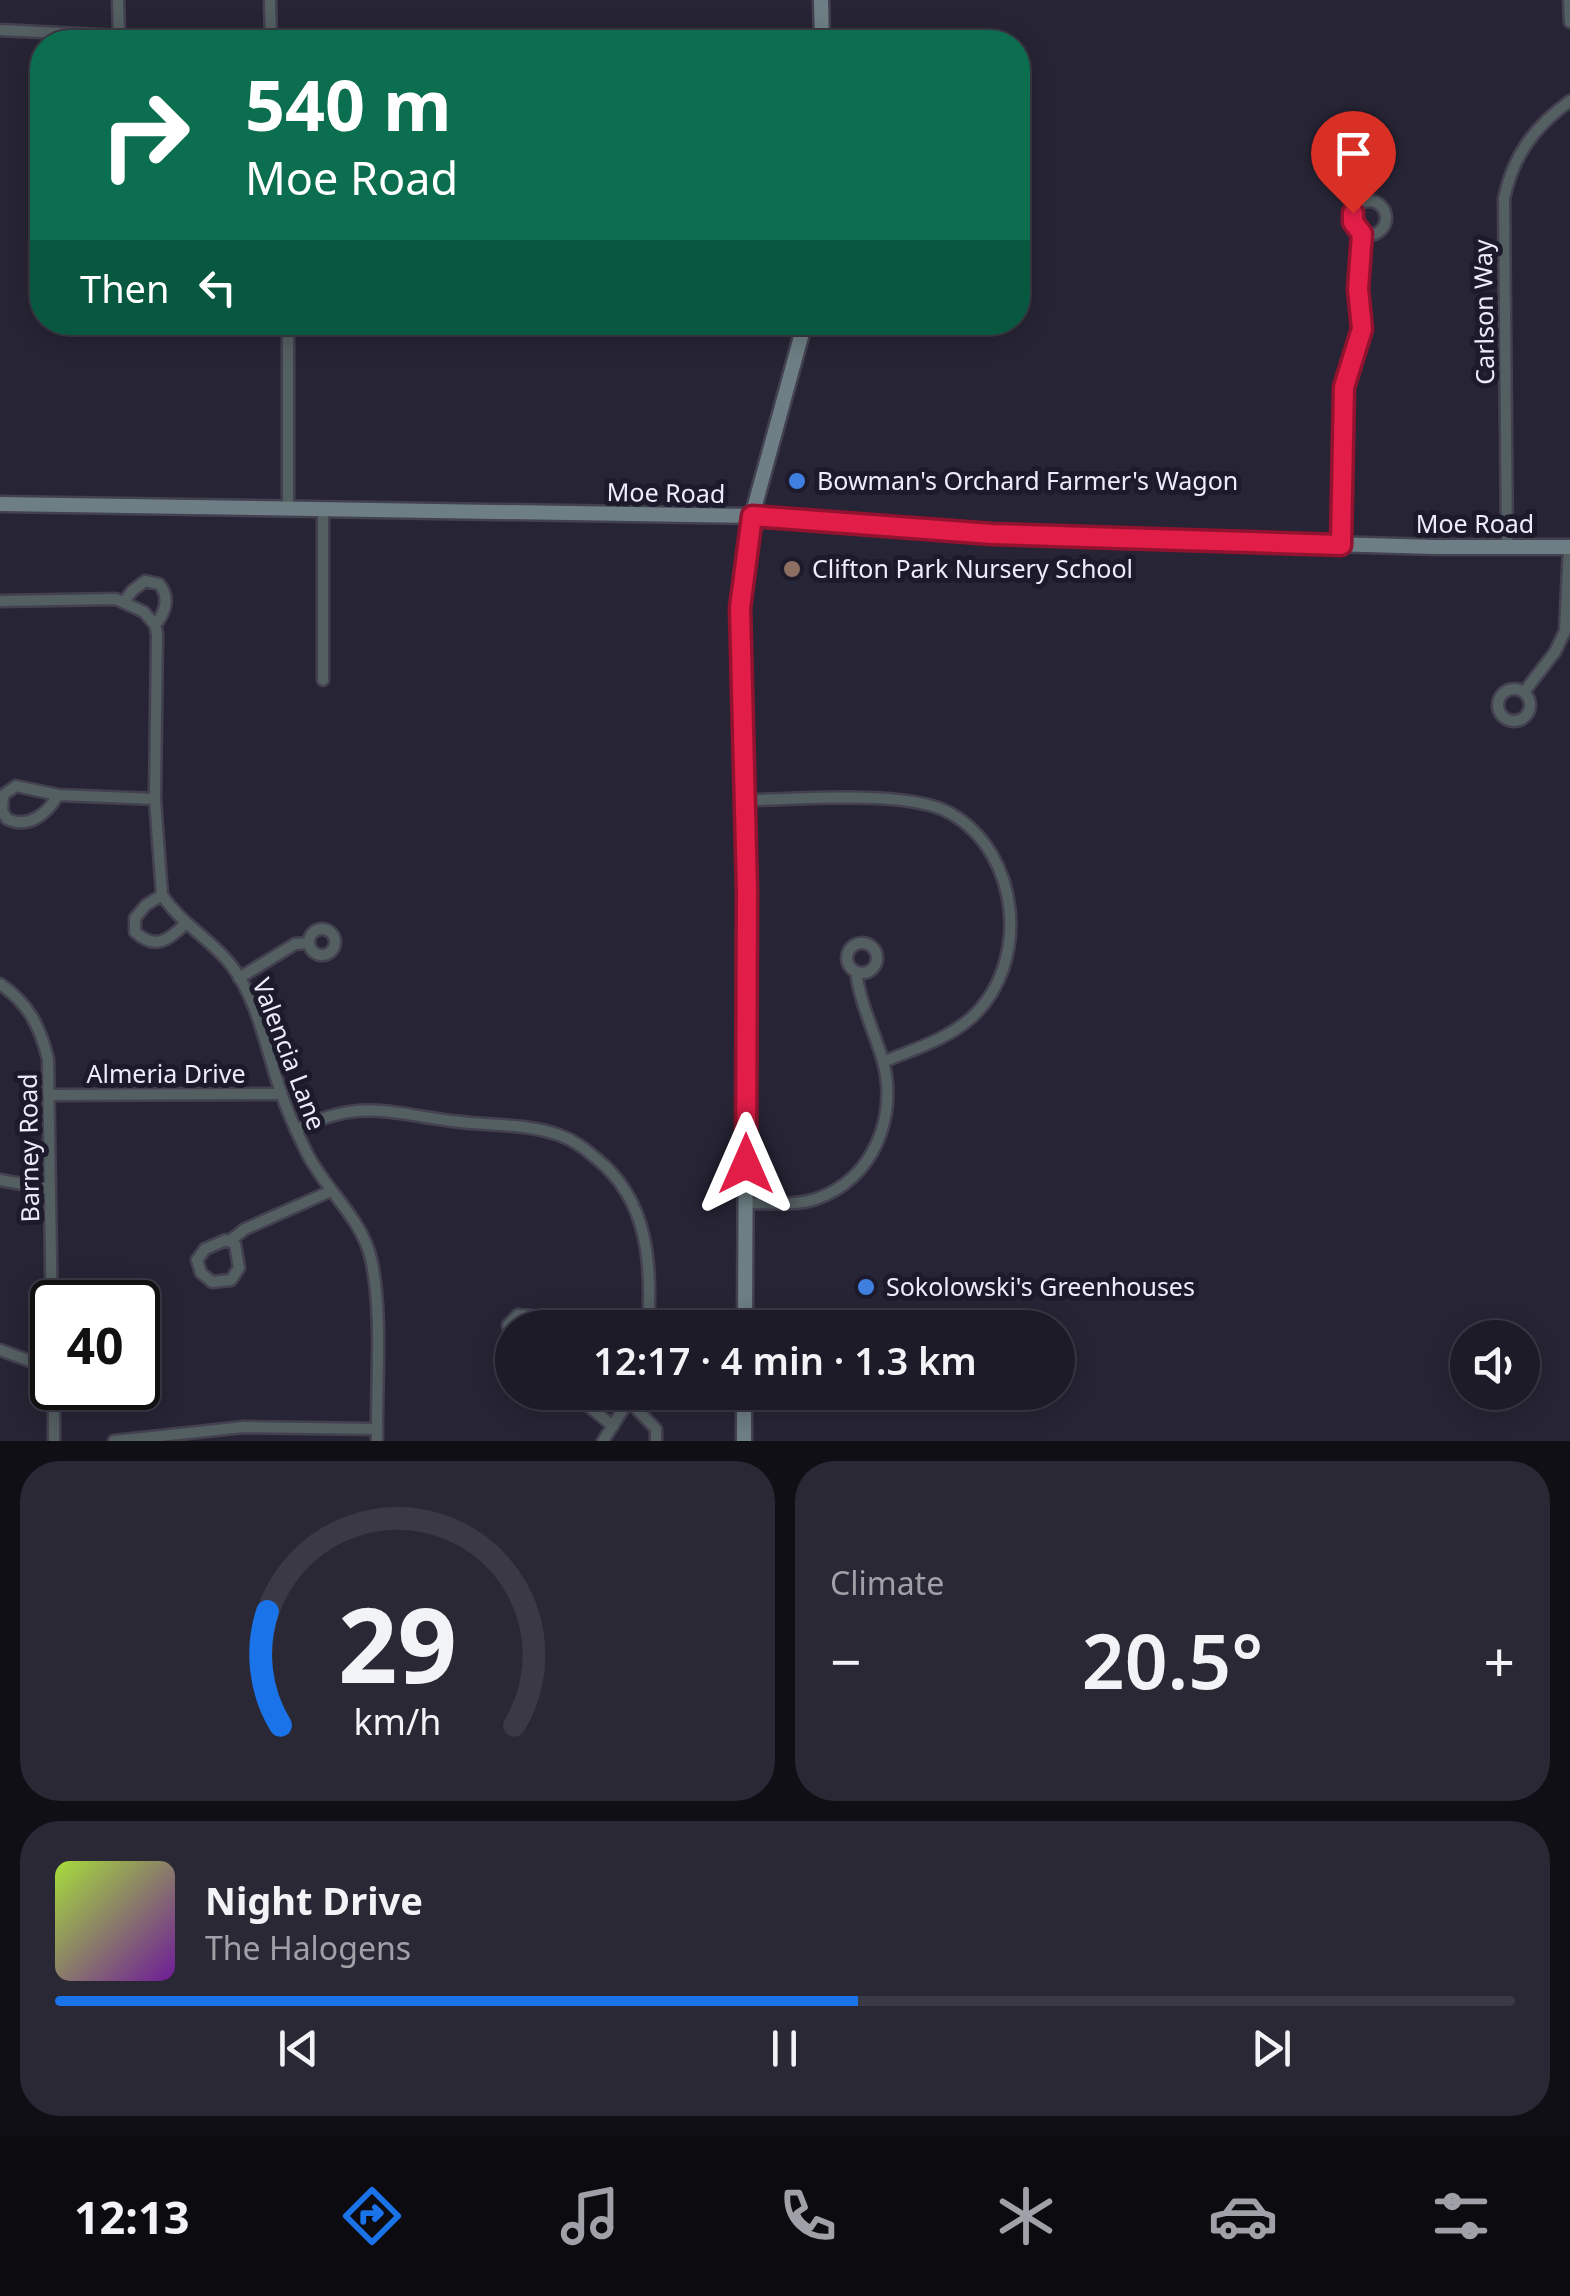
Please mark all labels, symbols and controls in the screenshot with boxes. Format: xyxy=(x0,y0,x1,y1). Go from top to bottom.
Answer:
text: 540 m xyxy=(245,56,452,152)
icon: right xyxy=(80,70,210,200)
pin xyxy=(1311,111,1396,214)
icon: arrive xyxy=(1326,126,1381,181)
text: Moe Road xyxy=(245,147,458,208)
street label: Carlson Way xyxy=(1465,239,1501,385)
icon: left xyxy=(190,260,245,315)
text: Then xyxy=(80,262,170,314)
place label: Bowman's Orchard Farmer's Wagon xyxy=(817,463,1238,497)
marker: Bowman's Orchard Farmer's Wagon xyxy=(786,470,808,492)
street label: Moe Road xyxy=(606,474,726,510)
street label: Moe Road xyxy=(1416,506,1534,540)
place label: Clifton Park Nursery School xyxy=(812,551,1133,585)
marker: Clifton Park Nursery School xyxy=(781,558,803,580)
street label: Valencia Lane xyxy=(245,973,335,1135)
street label: Almeria Drive xyxy=(86,1056,246,1090)
street label: Barney Road xyxy=(10,1073,46,1223)
position arrow xyxy=(694,1112,798,1216)
place label: Sokolowski's Greenhouses xyxy=(886,1269,1195,1303)
marker: Sokolowski's Greenhouses xyxy=(855,1276,877,1298)
speed limit sign: 40 xyxy=(30,1280,160,1410)
map controls xyxy=(1450,1320,1540,1410)
button: sound xyxy=(1450,1320,1540,1410)
text: 12:17 · 4 min · 1.3 km xyxy=(593,1334,977,1386)
text: Climate xyxy=(830,1561,944,1604)
text: 29 xyxy=(338,1572,457,1713)
text: 20.5° xyxy=(1082,1609,1263,1711)
text: − xyxy=(830,1623,861,1698)
text: + xyxy=(1484,1623,1515,1698)
text: km/h xyxy=(354,1697,441,1745)
text: Night Drive xyxy=(205,1874,423,1926)
text: The Halogens xyxy=(205,1926,411,1969)
icon: previous xyxy=(271,2021,326,2076)
icon: pause xyxy=(757,2021,812,2076)
icon: next xyxy=(1244,2021,1299,2076)
icon: directions xyxy=(337,2181,407,2251)
icon: music xyxy=(555,2181,625,2251)
icon: phone xyxy=(773,2181,843,2251)
icon: climate xyxy=(991,2181,1061,2251)
icon: car xyxy=(1208,2181,1278,2251)
icon: filters xyxy=(1426,2181,1496,2251)
text: 12:13 xyxy=(74,2186,189,2247)

